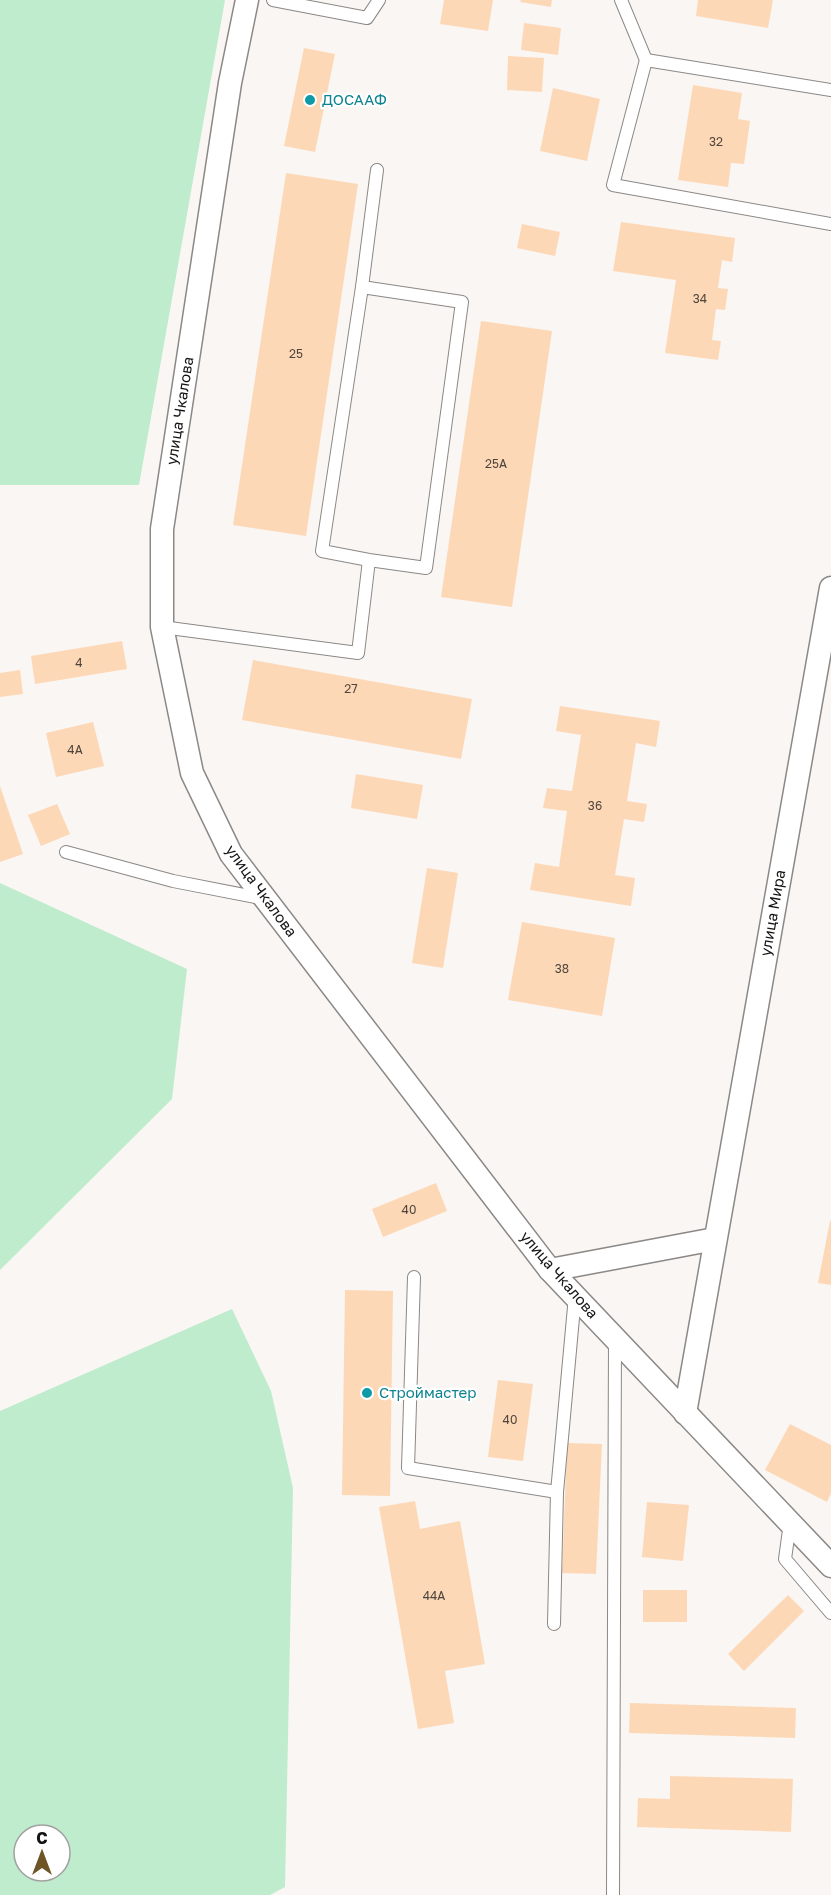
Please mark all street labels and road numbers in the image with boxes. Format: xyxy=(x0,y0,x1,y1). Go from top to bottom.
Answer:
street label: улица Чкалова xyxy=(162,355,196,466)
street label: улица Чкалова xyxy=(222,841,301,940)
street label: улица Мира xyxy=(756,868,788,957)
street label: улица Чкалова xyxy=(517,1227,602,1322)

